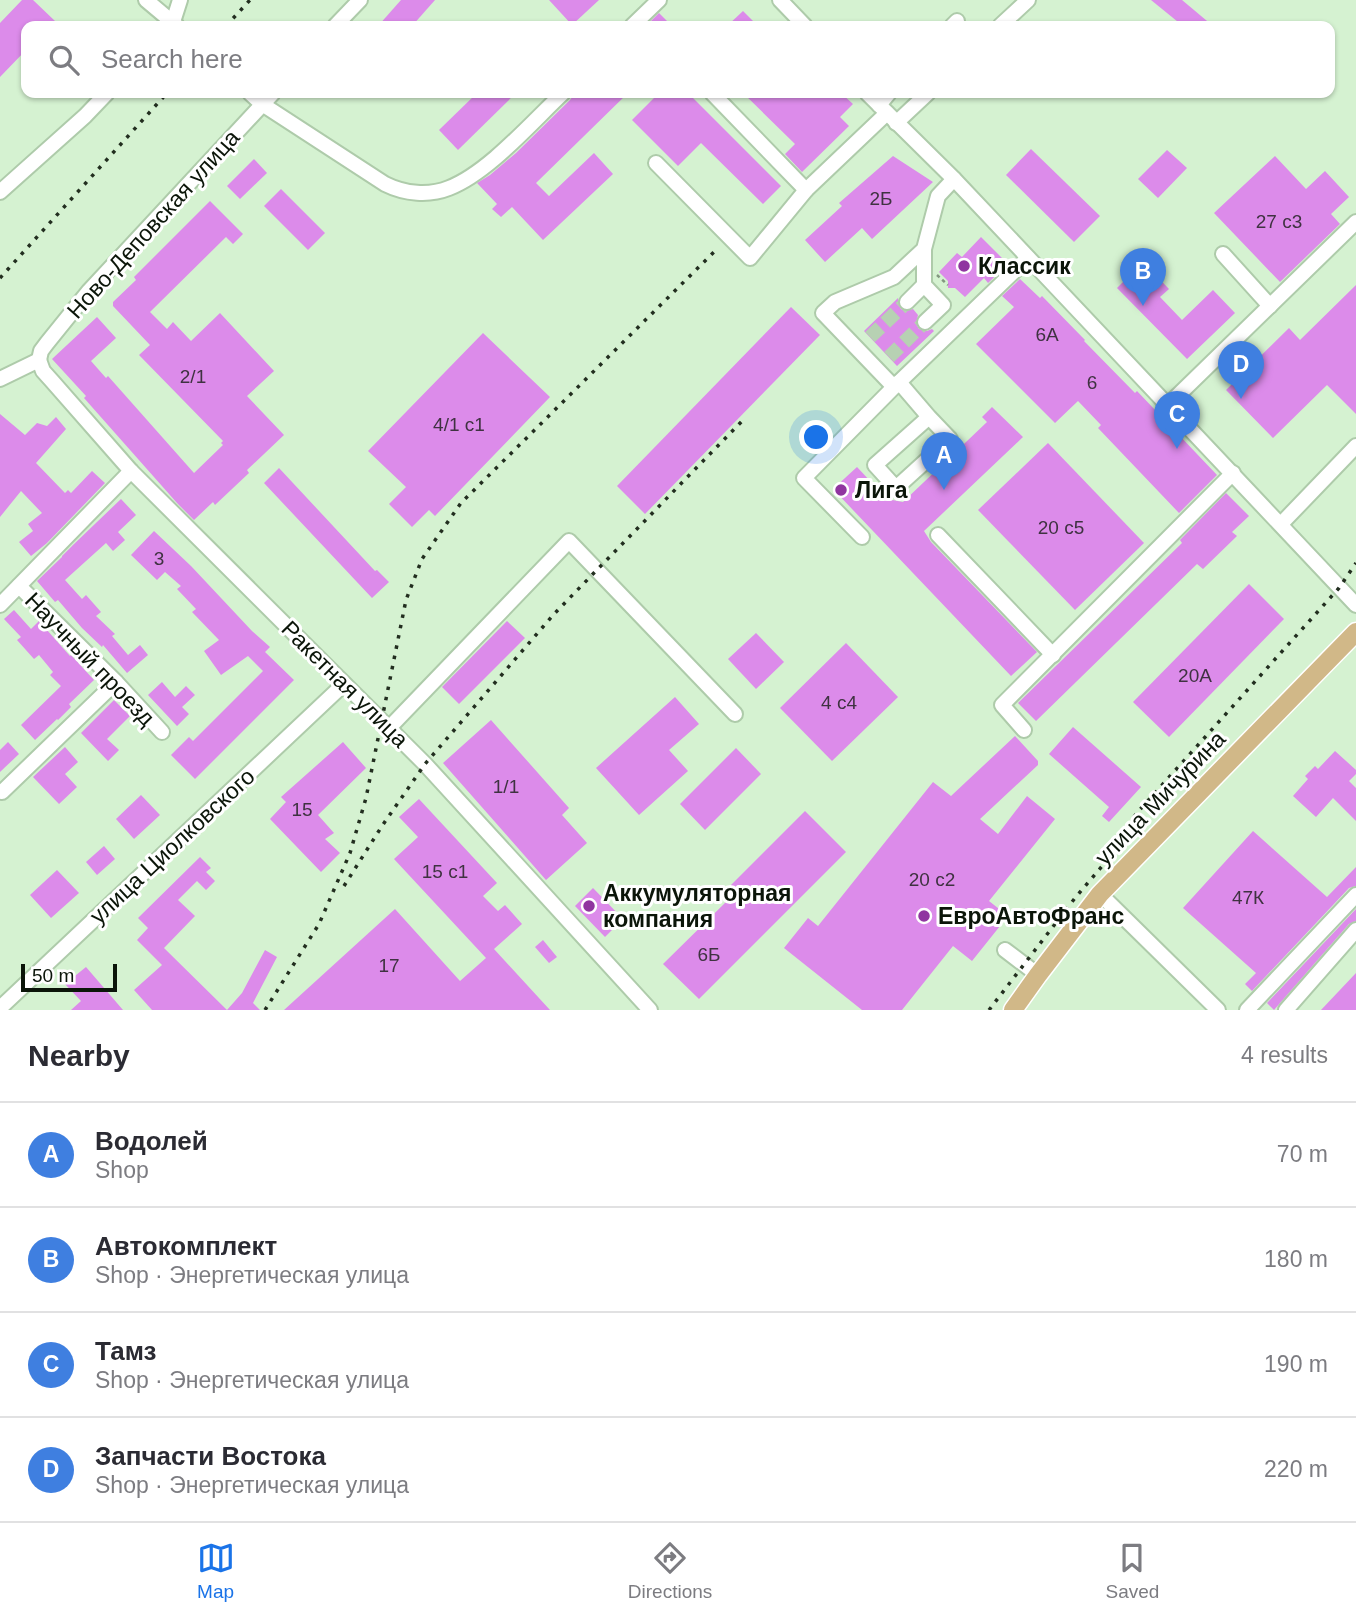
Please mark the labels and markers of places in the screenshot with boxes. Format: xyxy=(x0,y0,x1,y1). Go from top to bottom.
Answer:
pin: B xyxy=(1120,248,1166,306)
place label: Классик xyxy=(978,253,1071,279)
marker: Классик xyxy=(956,258,972,274)
pin: D xyxy=(1218,341,1264,399)
pin: C xyxy=(1154,391,1200,449)
pin: A xyxy=(921,432,967,490)
place label: Лига xyxy=(855,477,908,503)
marker: Лига xyxy=(833,482,849,498)
place label: Аккумуляторная компания xyxy=(603,880,792,932)
marker: Аккумуляторная компания xyxy=(581,898,597,914)
place label: ЕвроАвтоФранс xyxy=(938,903,1124,929)
marker: ЕвроАвтоФранс xyxy=(916,908,932,924)

